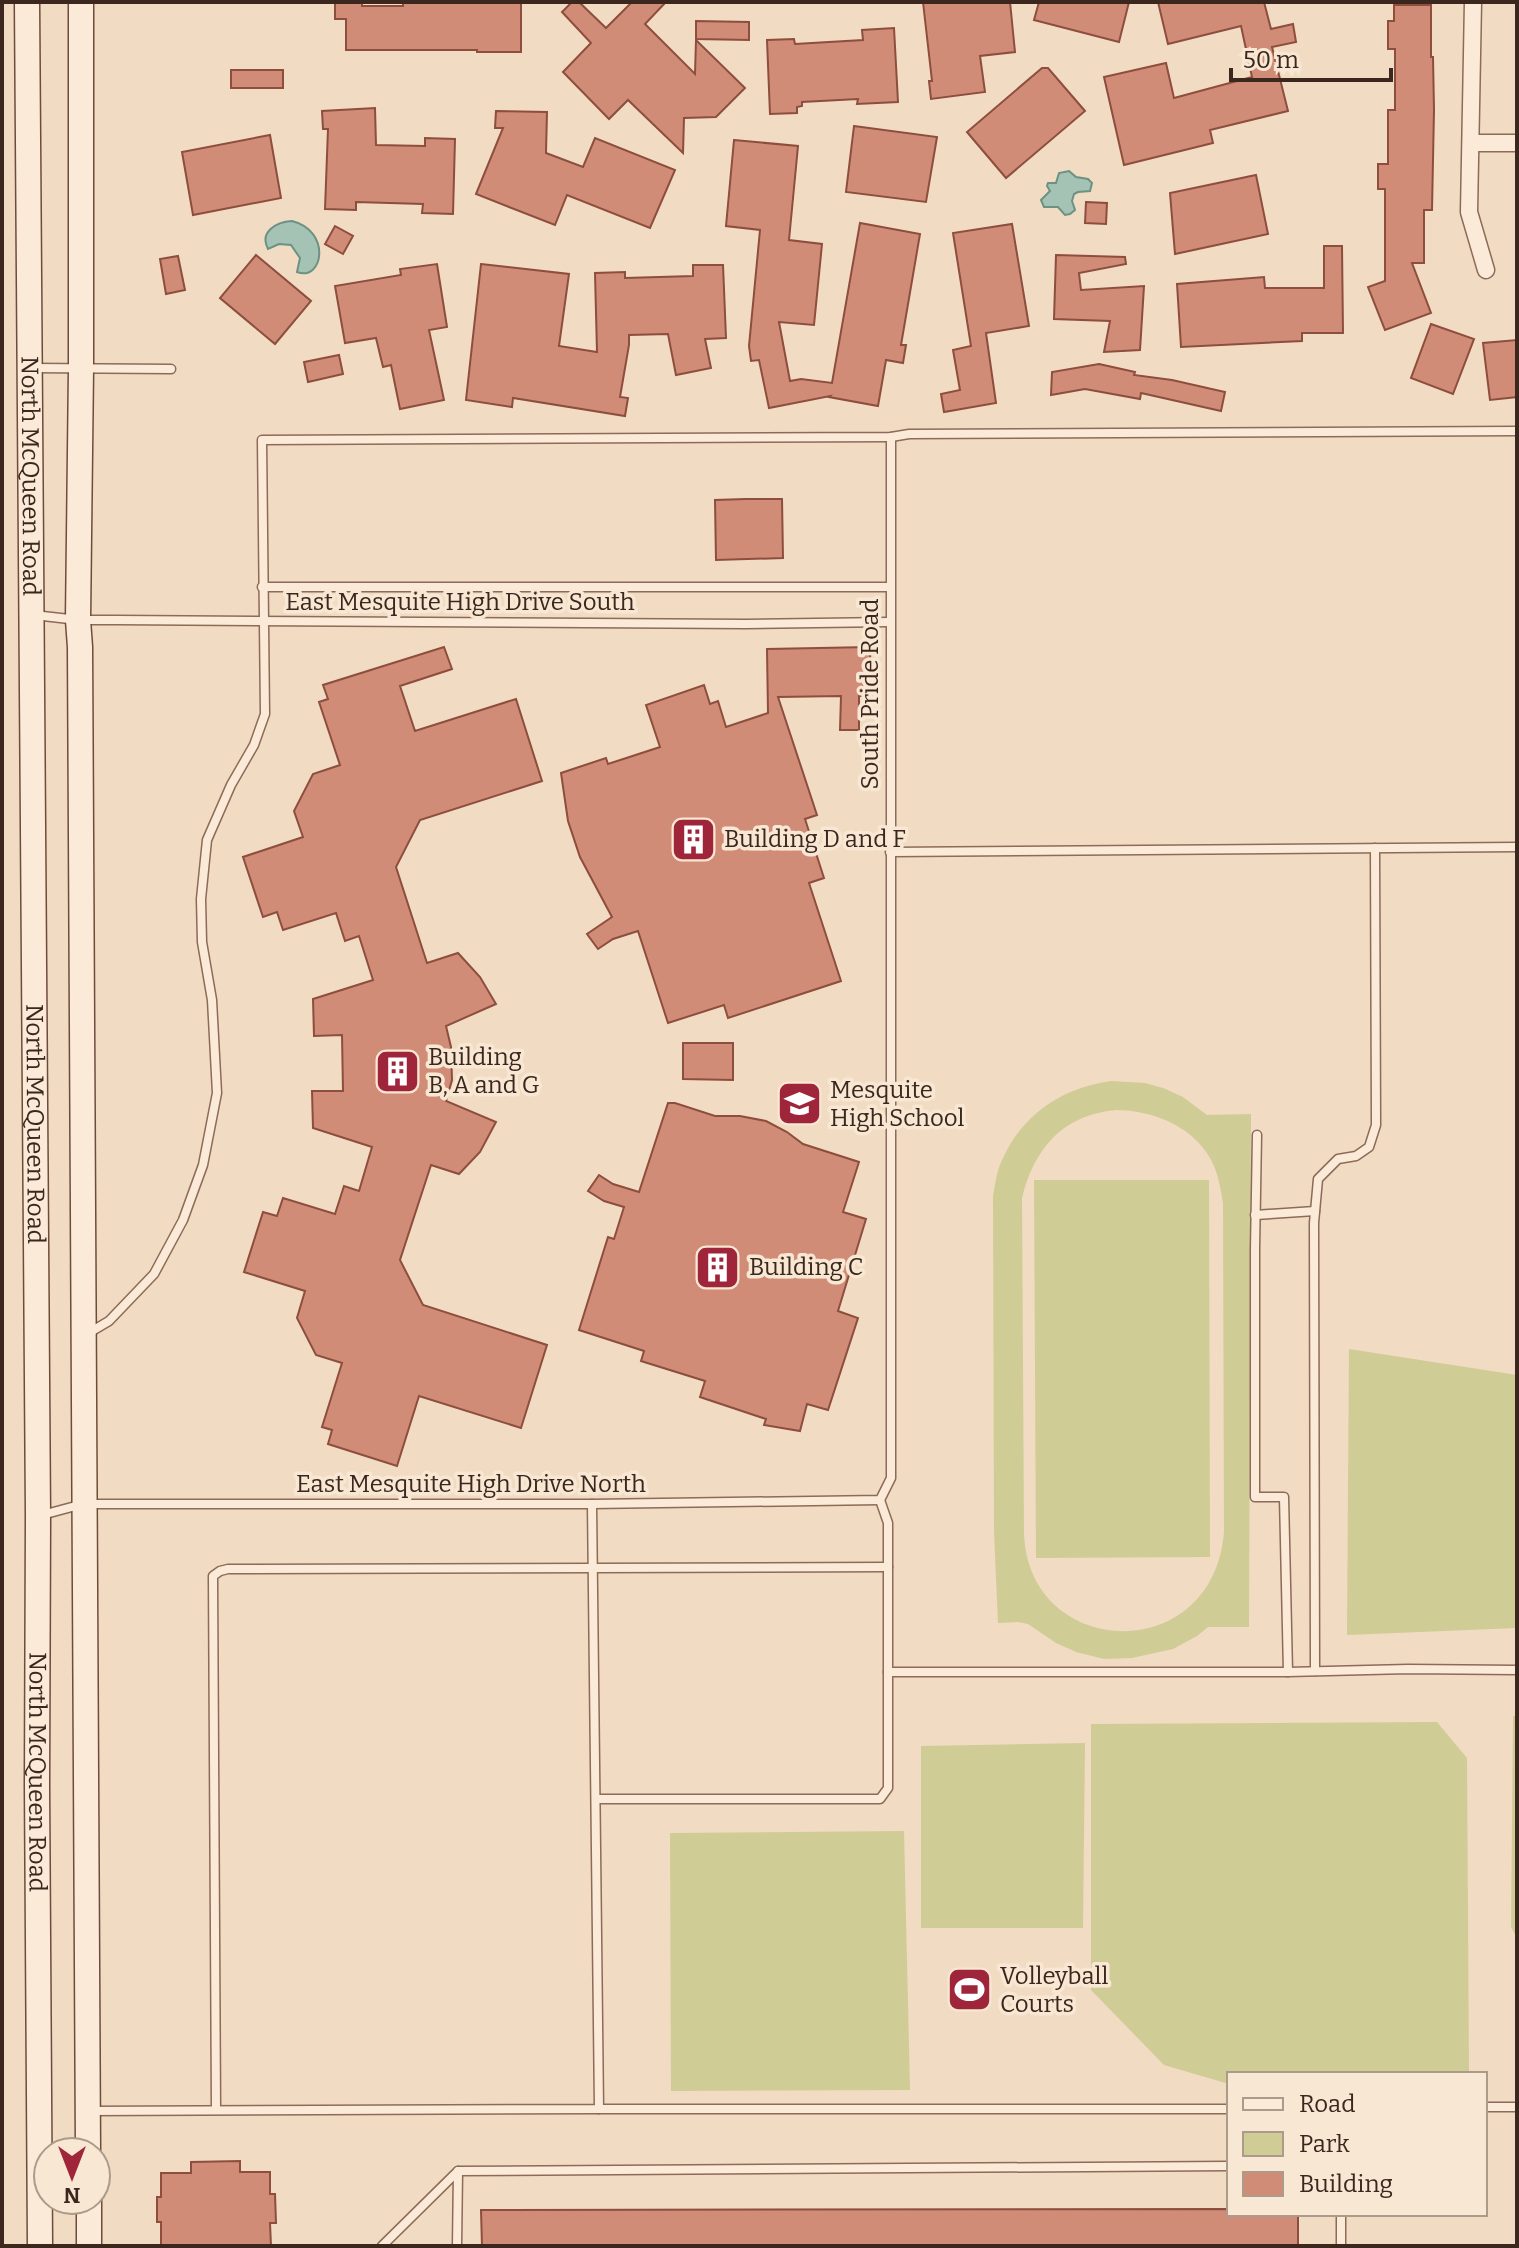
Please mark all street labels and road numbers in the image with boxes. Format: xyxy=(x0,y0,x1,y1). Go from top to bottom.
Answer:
street label: North McQueen Road xyxy=(16,356,45,596)
street label: East Mesquite High Drive South xyxy=(285,588,635,616)
street label: South Pride Road xyxy=(856,598,884,790)
street label: North McQueen Road xyxy=(20,1004,50,1244)
street label: East Mesquite High Drive North xyxy=(296,1470,646,1498)
street label: North McQueen Road xyxy=(23,1652,52,1892)

